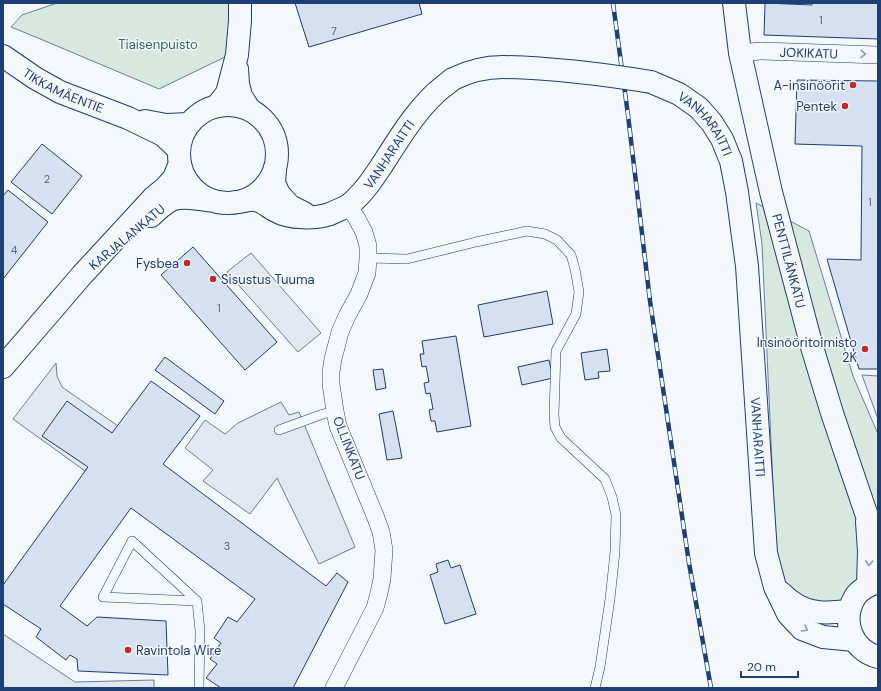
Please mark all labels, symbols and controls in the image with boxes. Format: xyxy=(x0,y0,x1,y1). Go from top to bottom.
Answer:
house number: 1 xyxy=(819,13,823,27)
house number: 7 xyxy=(331,24,337,38)
park label: Tiaisenpuisto xyxy=(118,36,198,53)
street label: JOKIKATU xyxy=(779,43,838,62)
one-way arrow xyxy=(860,50,866,59)
street label: TIKKAMÄENTIE xyxy=(20,64,106,117)
place label: A-insinöörit xyxy=(774,77,845,94)
marker: A-insinöörit xyxy=(848,80,858,90)
street label: VANHARAITTI xyxy=(675,87,736,158)
place label: Pentek xyxy=(796,98,837,115)
marker: Pentek xyxy=(840,101,850,111)
street label: VANHARAITTI xyxy=(360,116,418,192)
house number: 2 xyxy=(44,172,50,186)
house number: 1 xyxy=(868,195,872,209)
street label: KARJALANKATU xyxy=(85,200,169,274)
street label: PENTTILÄNKATU xyxy=(769,212,810,310)
house number: 4 xyxy=(11,243,18,257)
place label: Fysbea xyxy=(136,255,179,272)
marker: Fysbea xyxy=(182,258,192,268)
place label: Sisustus Tuuma xyxy=(221,271,315,288)
marker: Sisustus Tuuma xyxy=(208,274,218,284)
house number: 1 xyxy=(217,301,221,315)
place label: Insinööritoimisto 2K xyxy=(757,334,857,366)
marker: Insinööritoimisto 2K xyxy=(860,344,870,354)
street label: VANHARAITTI xyxy=(747,397,769,477)
street label: OLLINKATU xyxy=(329,414,369,482)
house number: 3 xyxy=(224,539,230,553)
one-way arrow xyxy=(865,560,873,566)
one-way arrow xyxy=(801,624,808,631)
place label: Ravintola Wire xyxy=(136,642,222,659)
marker: Ravintola Wire xyxy=(123,645,133,655)
scale bar xyxy=(741,653,798,679)
text: 20 m xyxy=(747,659,776,675)

